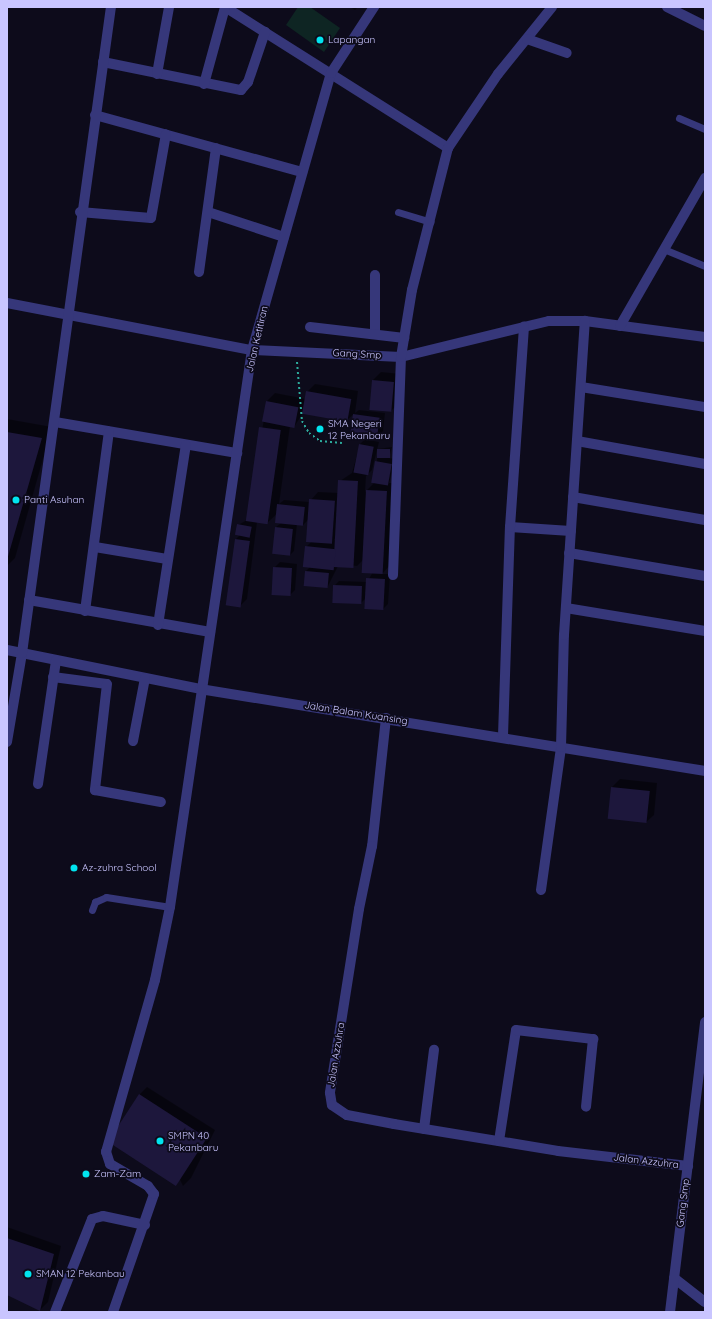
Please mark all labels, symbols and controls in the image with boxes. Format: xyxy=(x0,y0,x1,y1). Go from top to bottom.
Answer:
place label: Lapangan xyxy=(328,34,375,46)
marker: Lapangan xyxy=(315,35,325,45)
street label: Jalan Ketitiran xyxy=(244,305,270,373)
street label: Gang Smp xyxy=(332,347,382,361)
place label: SMA Negeri 12 Pekanbaru xyxy=(328,417,390,440)
marker: SMA Negeri 12 Pekanbaru xyxy=(315,424,325,434)
place label: Panti Asuhan xyxy=(24,494,84,506)
marker: Panti Asuhan xyxy=(11,495,21,505)
street label: Jalan Balam Kuansing xyxy=(303,699,409,727)
place label: Az-zuhra School xyxy=(82,862,157,874)
marker: Az-zuhra School xyxy=(69,863,79,873)
street label: Jalan Azzuhra xyxy=(325,1022,347,1088)
place label: SMPN 40 Pekanbaru xyxy=(168,1129,218,1152)
marker: SMPN 40 Pekanbaru xyxy=(155,1136,165,1146)
street label: Jalan Azzuhra xyxy=(613,1151,679,1171)
place label: Zam-Zam xyxy=(94,1168,141,1180)
marker: Zam-Zam xyxy=(81,1169,91,1179)
street label: Gang Smp xyxy=(674,1178,692,1228)
place label: SMAN 12 Pekanbau xyxy=(36,1268,125,1280)
marker: SMAN 12 Pekanbau xyxy=(23,1269,33,1279)

